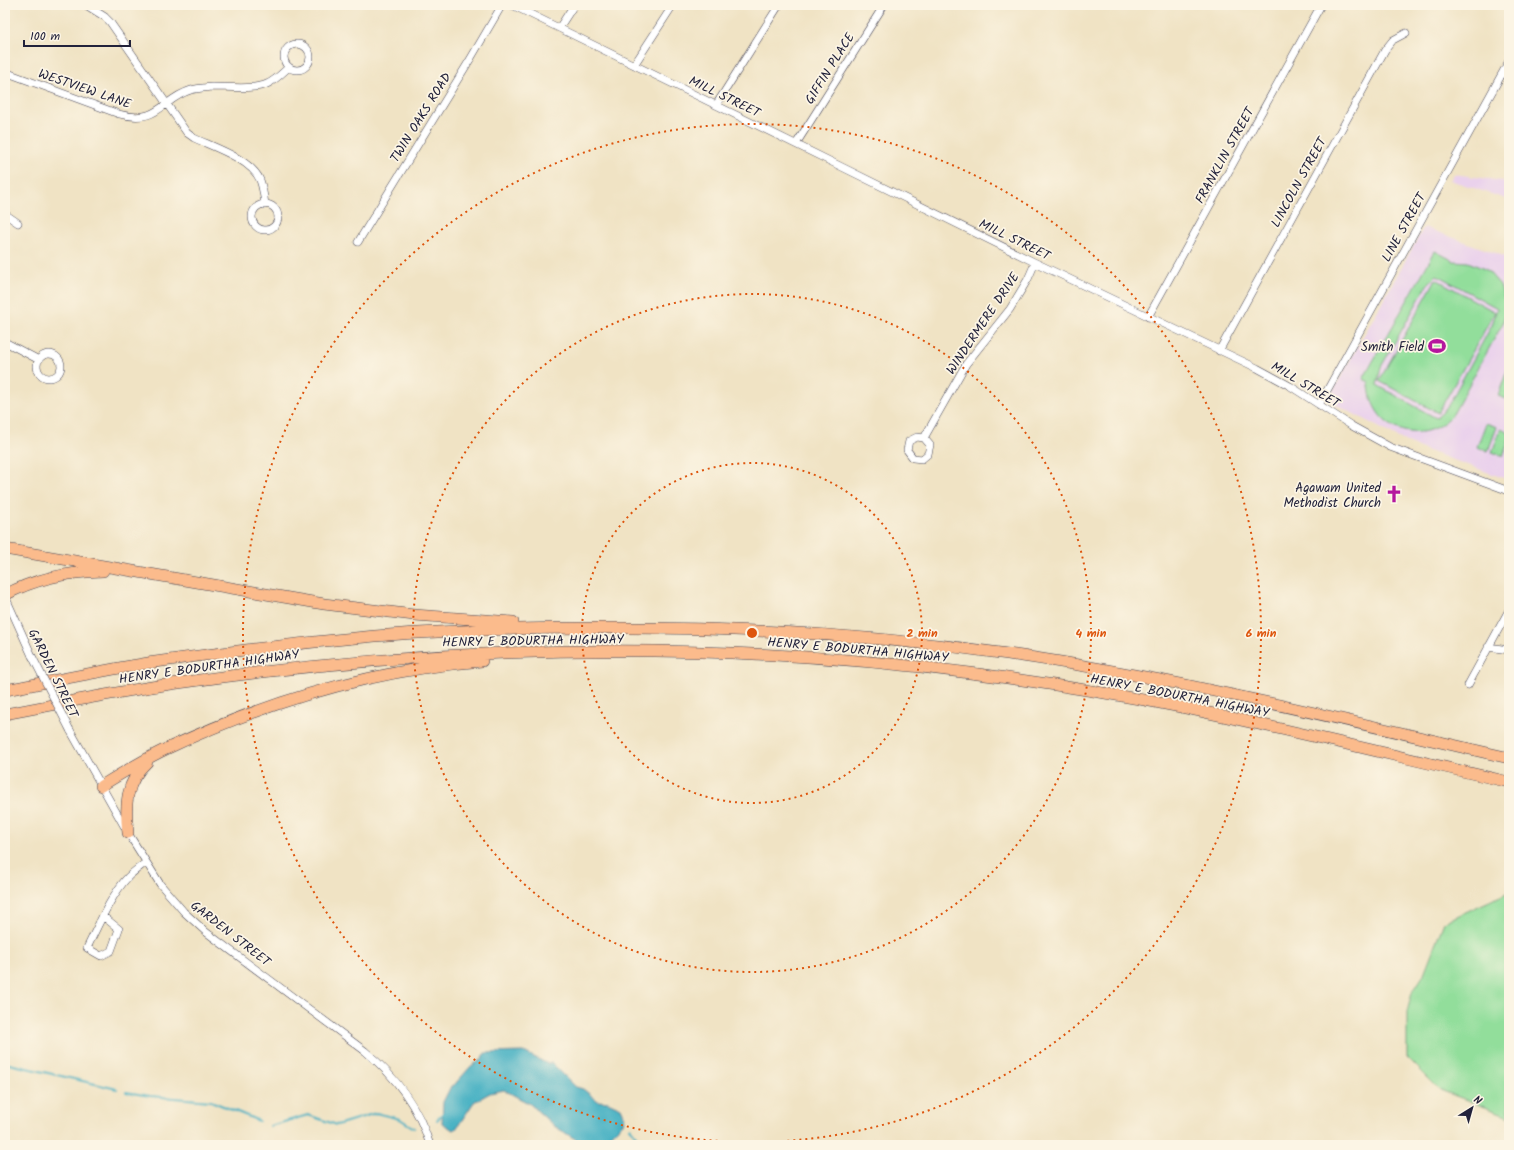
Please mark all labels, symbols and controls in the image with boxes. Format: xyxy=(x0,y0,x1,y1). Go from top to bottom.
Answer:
scale bar xyxy=(24,22,130,48)
text: 100 m xyxy=(30,27,61,46)
street label: GIFFIN PLACE xyxy=(800,29,861,109)
street label: WESTVIEW LANE xyxy=(35,64,134,115)
street label: TWIN OAKS ROAD xyxy=(385,69,457,167)
street label: MILL STREET xyxy=(685,71,765,124)
street label: FRANKLIN STREET xyxy=(1190,103,1261,208)
street label: LINCOLN STREET xyxy=(1266,133,1333,232)
street label: LINE STREET xyxy=(1377,188,1433,266)
street label: MILL STREET xyxy=(975,214,1055,267)
street label: WINDERMERE DRIVE xyxy=(941,268,1026,379)
sports icon: Smith Field xyxy=(1427,336,1447,356)
place label: Smith Field xyxy=(1361,337,1425,358)
street label: MILL STREET xyxy=(1267,356,1345,415)
place label: Agawam United Methodist Church xyxy=(1284,478,1382,514)
church icon: Agawam United Methodist Church xyxy=(1384,484,1404,504)
text: 2 min xyxy=(906,624,938,643)
text: 4 min xyxy=(1076,624,1107,643)
text: 6 min xyxy=(1246,624,1277,643)
street label: GARDEN STREET xyxy=(22,625,84,723)
centre of rings xyxy=(745,626,759,640)
street label: HENRY E BODURTHA HIGHWAY xyxy=(442,629,625,654)
street label: HENRY E BODURTHA HIGHWAY xyxy=(766,632,950,669)
street label: HENRY E BODURTHA HIGHWAY xyxy=(118,644,301,691)
street label: HENRY E BODURTHA HIGHWAY xyxy=(1088,669,1272,724)
street label: GARDEN STREET xyxy=(185,896,276,973)
north arrow xyxy=(1452,1088,1492,1128)
text: N xyxy=(1469,1092,1486,1110)

